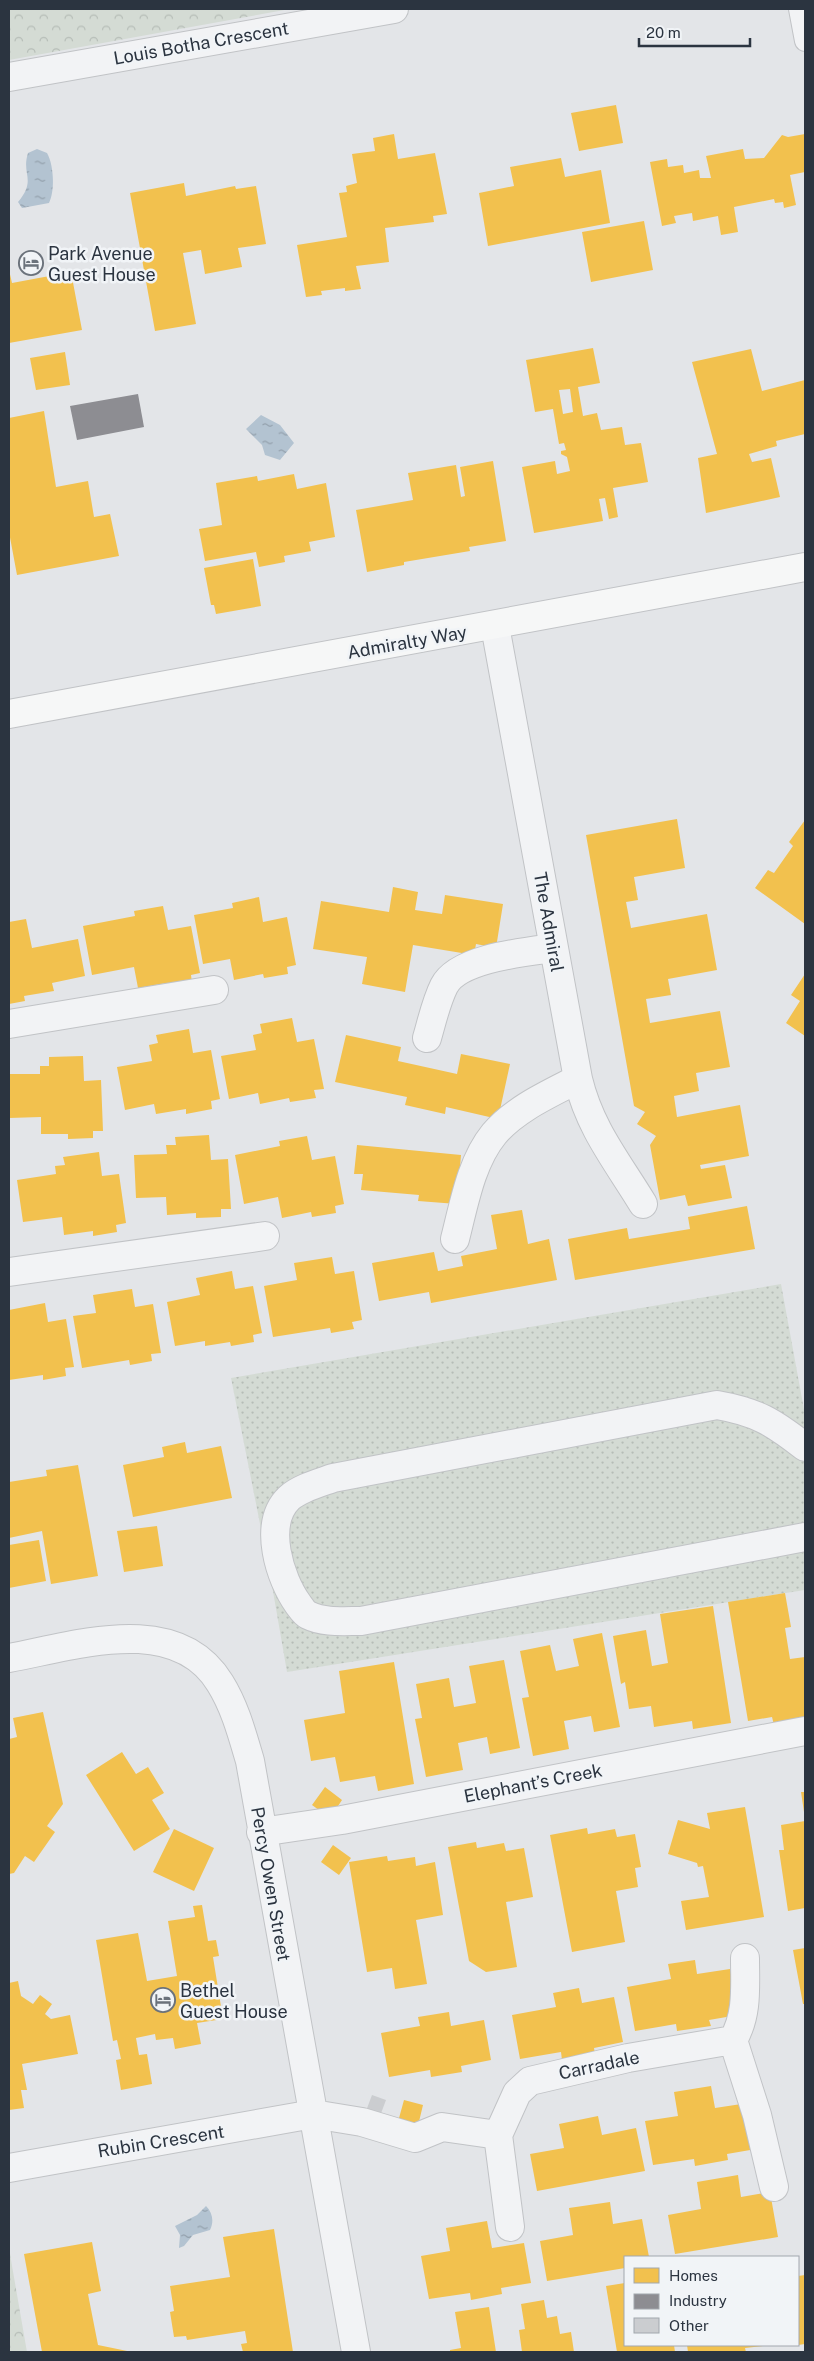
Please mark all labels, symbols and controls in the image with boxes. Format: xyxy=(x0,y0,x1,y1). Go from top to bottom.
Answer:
scale bar xyxy=(639,15,750,47)
street label: Louis Botha Crescent xyxy=(112,17,290,69)
text: 20 m xyxy=(646,24,681,41)
place label: Park Avenue Guest House xyxy=(48,243,156,285)
hotel icon: Park Avenue Guest House xyxy=(18,250,44,276)
street label: Admiralty Way xyxy=(346,621,469,663)
street label: The Admiral xyxy=(530,870,568,974)
street label: Elephant’s Creek xyxy=(462,1759,604,1807)
street label: Percy Owen Street xyxy=(247,1805,295,1963)
place label: Bethel Guest House xyxy=(180,1980,288,2022)
hotel icon: Bethel Guest House xyxy=(150,1987,176,2013)
street label: Carradale xyxy=(557,2046,641,2084)
street label: Rubin Crescent xyxy=(96,2121,226,2161)
legend xyxy=(624,2256,799,2346)
text: Homes xyxy=(669,2267,718,2284)
text: Industry xyxy=(669,2292,727,2309)
text: Other xyxy=(669,2317,709,2334)

